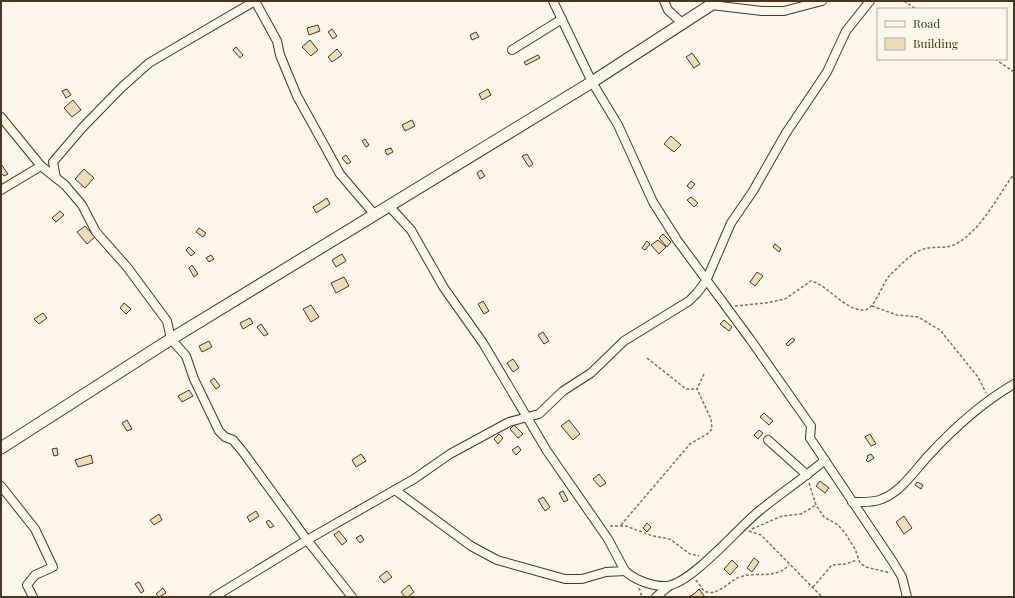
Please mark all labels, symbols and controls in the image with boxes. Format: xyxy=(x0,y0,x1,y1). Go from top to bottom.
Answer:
legend xyxy=(877,8,1007,60)
text: Road xyxy=(913,15,940,31)
text: Building xyxy=(913,35,959,51)

